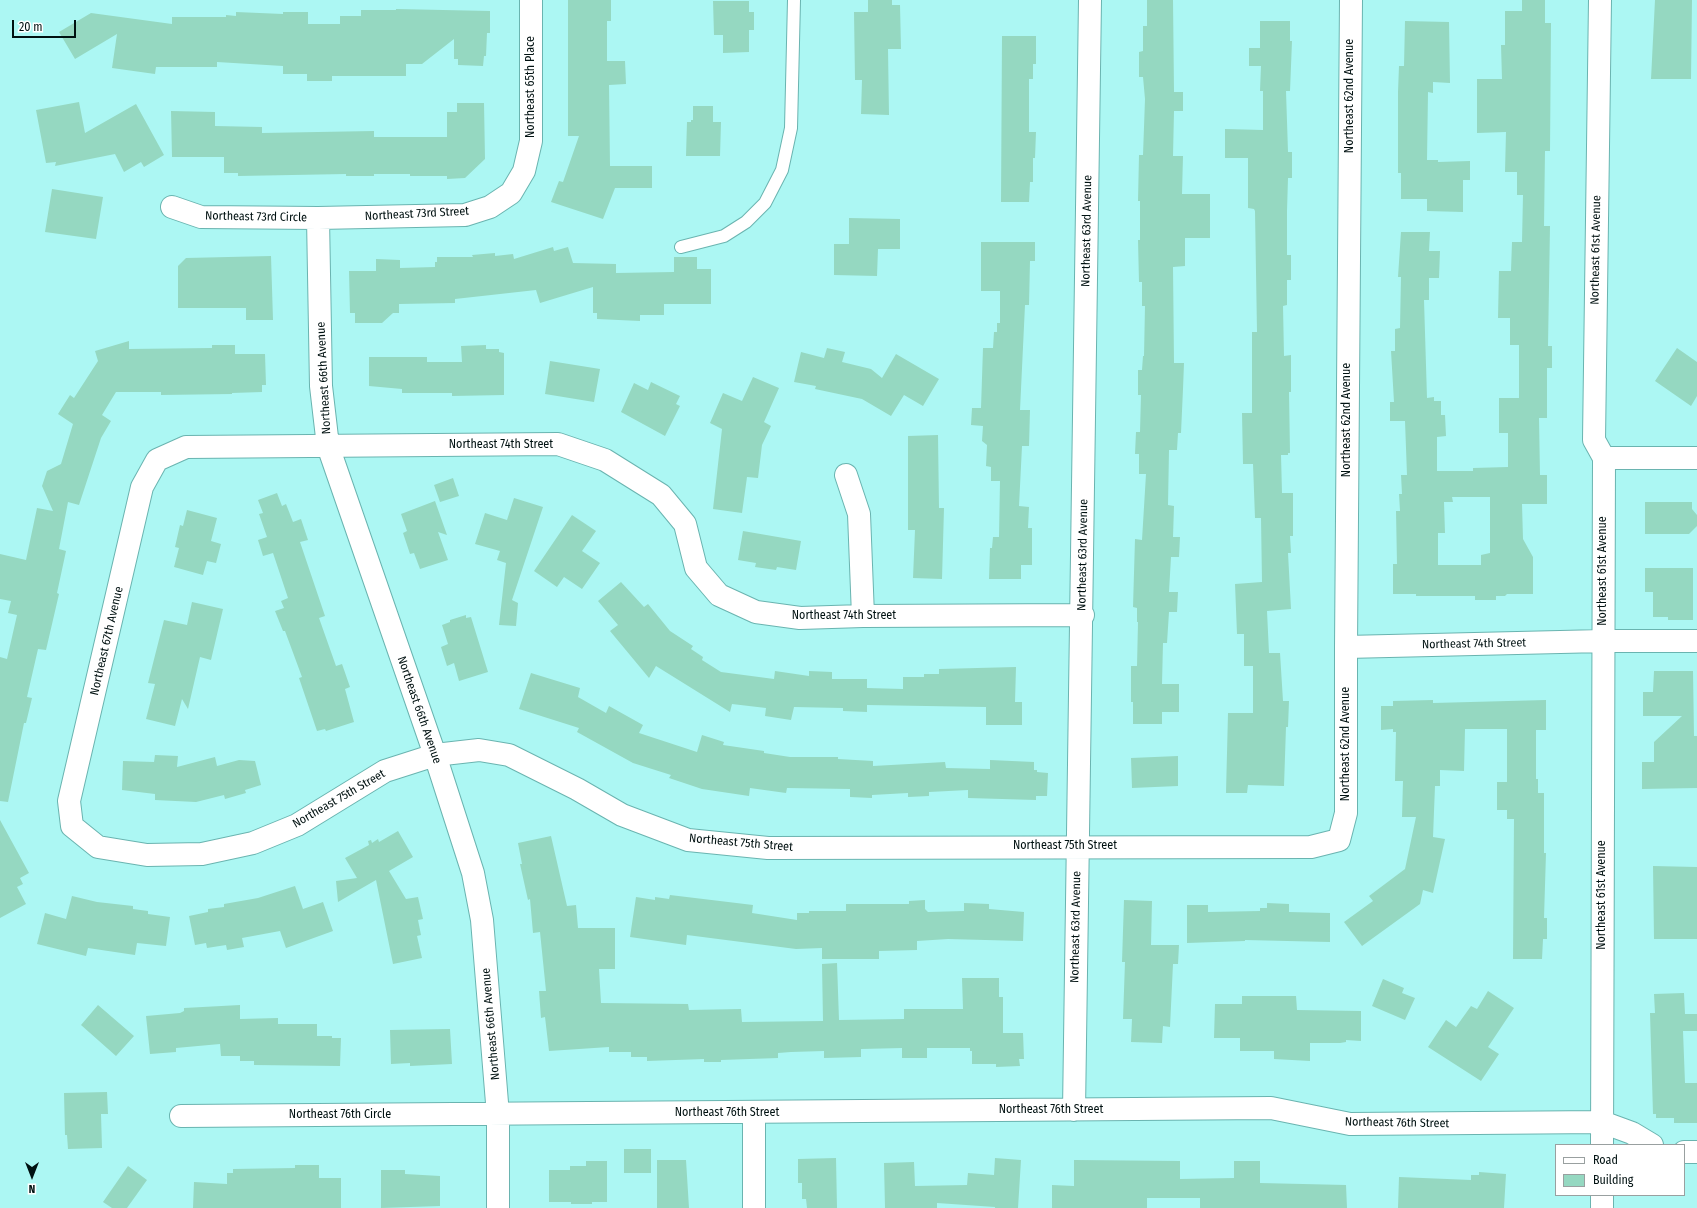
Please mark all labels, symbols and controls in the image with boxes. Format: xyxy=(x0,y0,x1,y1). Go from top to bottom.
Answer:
scale bar xyxy=(14,12,78,38)
text: 20 m xyxy=(19,20,43,34)
street label: Northeast 65th Place xyxy=(524,36,538,138)
street label: Northeast 62nd Avenue xyxy=(1343,39,1357,153)
street label: Northeast 63rd Avenue xyxy=(1079,175,1095,287)
street label: Northeast 61st Avenue xyxy=(1588,195,1604,305)
street label: Northeast 73rd Street xyxy=(365,204,469,224)
street label: Northeast 73rd Circle xyxy=(205,209,307,225)
street label: Northeast 66th Avenue xyxy=(314,321,334,435)
street label: Northeast 62nd Avenue xyxy=(1340,363,1354,477)
street label: Northeast 74th Street xyxy=(449,438,553,452)
street label: Northeast 63rd Avenue xyxy=(1075,499,1091,611)
street label: Northeast 61st Avenue xyxy=(1596,516,1610,626)
street label: Northeast 67th Avenue xyxy=(87,585,127,697)
street label: Northeast 74th Street xyxy=(792,609,896,623)
street label: Northeast 74th Street xyxy=(1422,636,1526,652)
street label: Northeast 66th Avenue xyxy=(394,654,444,766)
street label: Northeast 62nd Avenue xyxy=(1339,687,1353,801)
street label: Northeast 75th Street xyxy=(290,767,388,831)
street label: Northeast 75th Street xyxy=(688,831,794,855)
street label: Northeast 75th Street xyxy=(1013,839,1117,853)
street label: Northeast 61st Avenue xyxy=(1595,840,1609,950)
street label: Northeast 63rd Avenue xyxy=(1068,871,1084,983)
street label: Northeast 66th Avenue xyxy=(479,967,503,1081)
street label: Northeast 76th Street xyxy=(999,1103,1103,1117)
street label: Northeast 76th Street xyxy=(675,1106,779,1120)
street label: Northeast 76th Circle xyxy=(289,1108,391,1122)
street label: Northeast 76th Street xyxy=(1345,1115,1449,1131)
legend xyxy=(1555,1144,1685,1196)
text: Road xyxy=(1593,1153,1618,1167)
north arrow xyxy=(12,1156,52,1196)
text: Building xyxy=(1593,1173,1633,1187)
text: N xyxy=(29,1182,35,1195)

